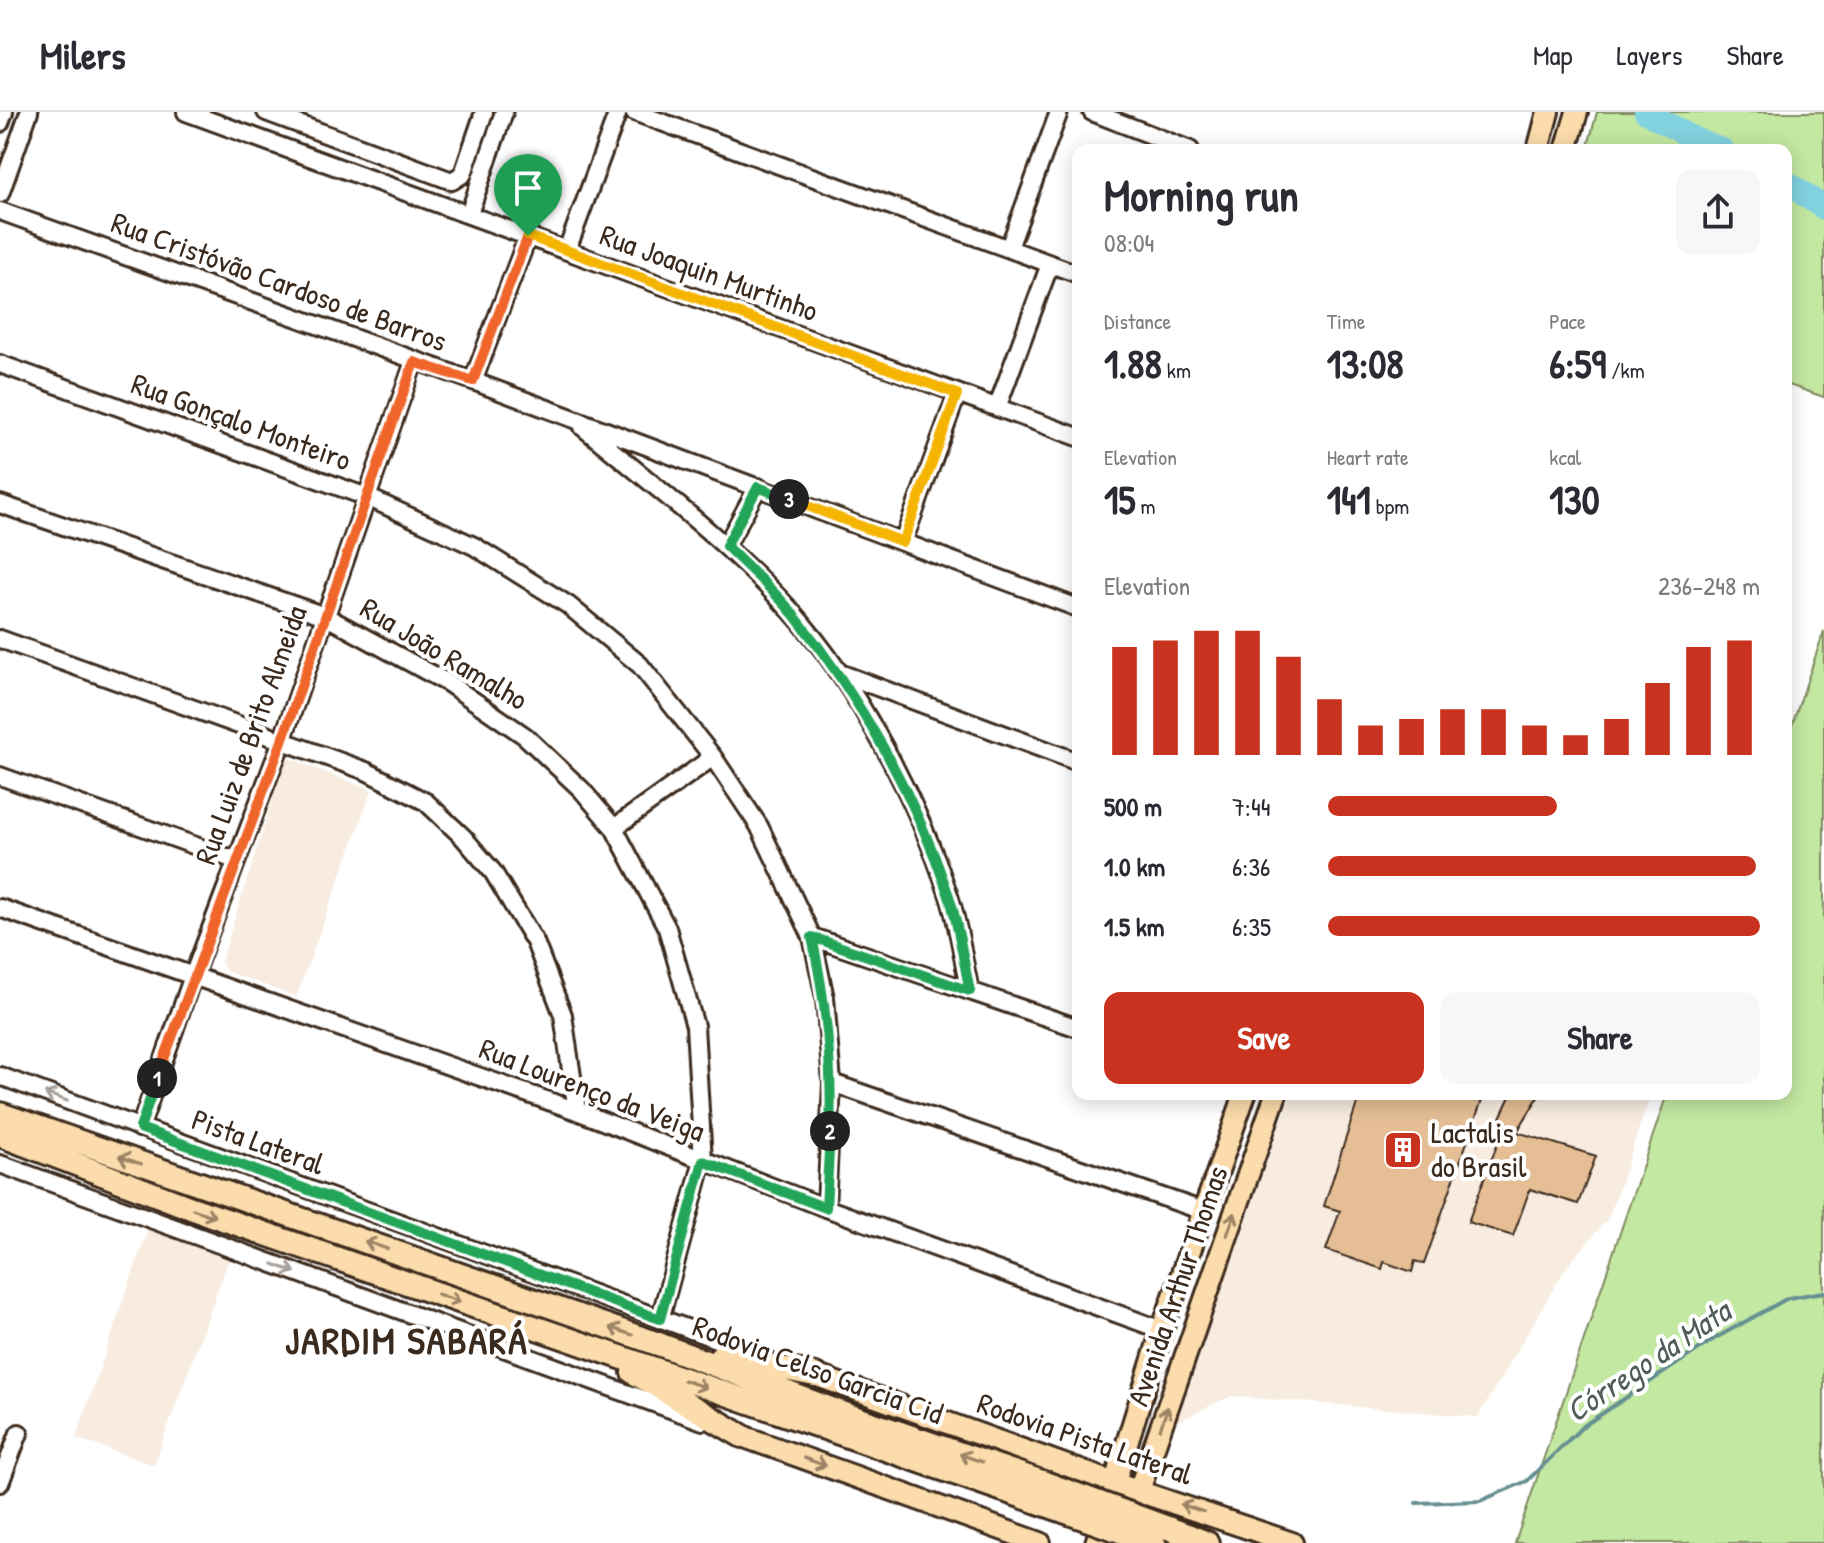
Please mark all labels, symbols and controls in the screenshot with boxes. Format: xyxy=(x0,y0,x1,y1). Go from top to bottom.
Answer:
text: Milers xyxy=(40,29,126,81)
text: Map xyxy=(1533,36,1573,74)
text: Layers xyxy=(1617,36,1682,74)
text: Share xyxy=(1726,36,1784,74)
pin xyxy=(494,154,562,236)
text: Morning run xyxy=(1104,165,1299,225)
icon: arrive xyxy=(506,166,550,210)
button: share xyxy=(1676,170,1760,254)
street label: Rua Cristóvão Cardoso de Barros xyxy=(106,202,453,360)
street label: Rua Joaquin Murtinho xyxy=(595,214,824,330)
text: 08:04 xyxy=(1104,225,1154,260)
text: Distance xyxy=(1104,306,1171,336)
text: Time xyxy=(1327,306,1366,336)
text: Pace xyxy=(1549,306,1586,336)
text: 1.88 xyxy=(1104,336,1162,390)
text: 13:08 xyxy=(1327,336,1404,390)
text: 6:59 xyxy=(1549,336,1606,390)
text: km xyxy=(1162,355,1191,385)
text: /km xyxy=(1606,355,1645,385)
street label: Rua Gonçalo Monteiro xyxy=(126,363,357,479)
text: Elevation xyxy=(1104,442,1177,472)
text: Heart rate xyxy=(1327,442,1409,472)
text: kcal xyxy=(1549,442,1581,472)
text: 15 xyxy=(1104,472,1135,526)
text: 141 xyxy=(1327,472,1371,526)
text: 130 xyxy=(1549,472,1600,526)
pin: 3 xyxy=(769,479,809,519)
text: 3 xyxy=(784,484,794,514)
text: m xyxy=(1135,491,1155,521)
text: bpm xyxy=(1371,491,1409,521)
text: Elevation xyxy=(1104,568,1190,603)
text: 236–248 m xyxy=(1658,568,1760,603)
street label: Rua João Ramalho xyxy=(353,587,536,719)
street label: Rua Luiz de Brito Almeida xyxy=(185,600,316,869)
text: 500 m xyxy=(1104,789,1162,824)
text: 7:44 xyxy=(1232,789,1270,824)
text: 1.0 km xyxy=(1104,849,1165,884)
text: 6:36 xyxy=(1232,849,1270,884)
text: 1.5 km xyxy=(1104,909,1164,944)
text: 6:35 xyxy=(1232,909,1271,944)
button: Save xyxy=(1104,992,1424,1084)
button: Share xyxy=(1440,992,1760,1084)
street label: Rua Lourenço da Veiga xyxy=(474,1028,711,1151)
pin: 1 xyxy=(137,1058,177,1098)
text: 1 xyxy=(153,1063,161,1093)
one-way arrow xyxy=(44,1089,69,1103)
street label: Pista Lateral xyxy=(187,1099,330,1183)
pin: 2 xyxy=(810,1111,850,1151)
place label: Lactalis do Brasil xyxy=(1431,1112,1526,1186)
text: 2 xyxy=(825,1116,835,1146)
building icon: Lactalis do Brasil xyxy=(1382,1129,1424,1171)
one-way arrow xyxy=(118,1151,143,1166)
street label: Avenida Arthur Thomas xyxy=(1117,1160,1237,1411)
one-way arrow xyxy=(191,1206,216,1221)
one-way arrow xyxy=(1224,1212,1239,1237)
one-way arrow xyxy=(364,1237,389,1252)
one-way arrow xyxy=(271,1262,295,1276)
water label: Córrego da Mata xyxy=(1557,1288,1741,1431)
one-way arrow xyxy=(436,1292,461,1307)
street label: Rodovia Celso Garcia Cid xyxy=(688,1305,949,1433)
district label: JARDIM SABARÁ xyxy=(285,1314,529,1366)
one-way arrow xyxy=(610,1323,634,1337)
one-way arrow xyxy=(682,1377,707,1392)
street label: Rodovia Pista Lateral xyxy=(972,1383,1198,1494)
one-way arrow xyxy=(1157,1405,1172,1430)
one-way arrow xyxy=(959,1449,984,1464)
one-way arrow xyxy=(802,1456,827,1470)
one-way arrow xyxy=(1180,1500,1205,1515)

